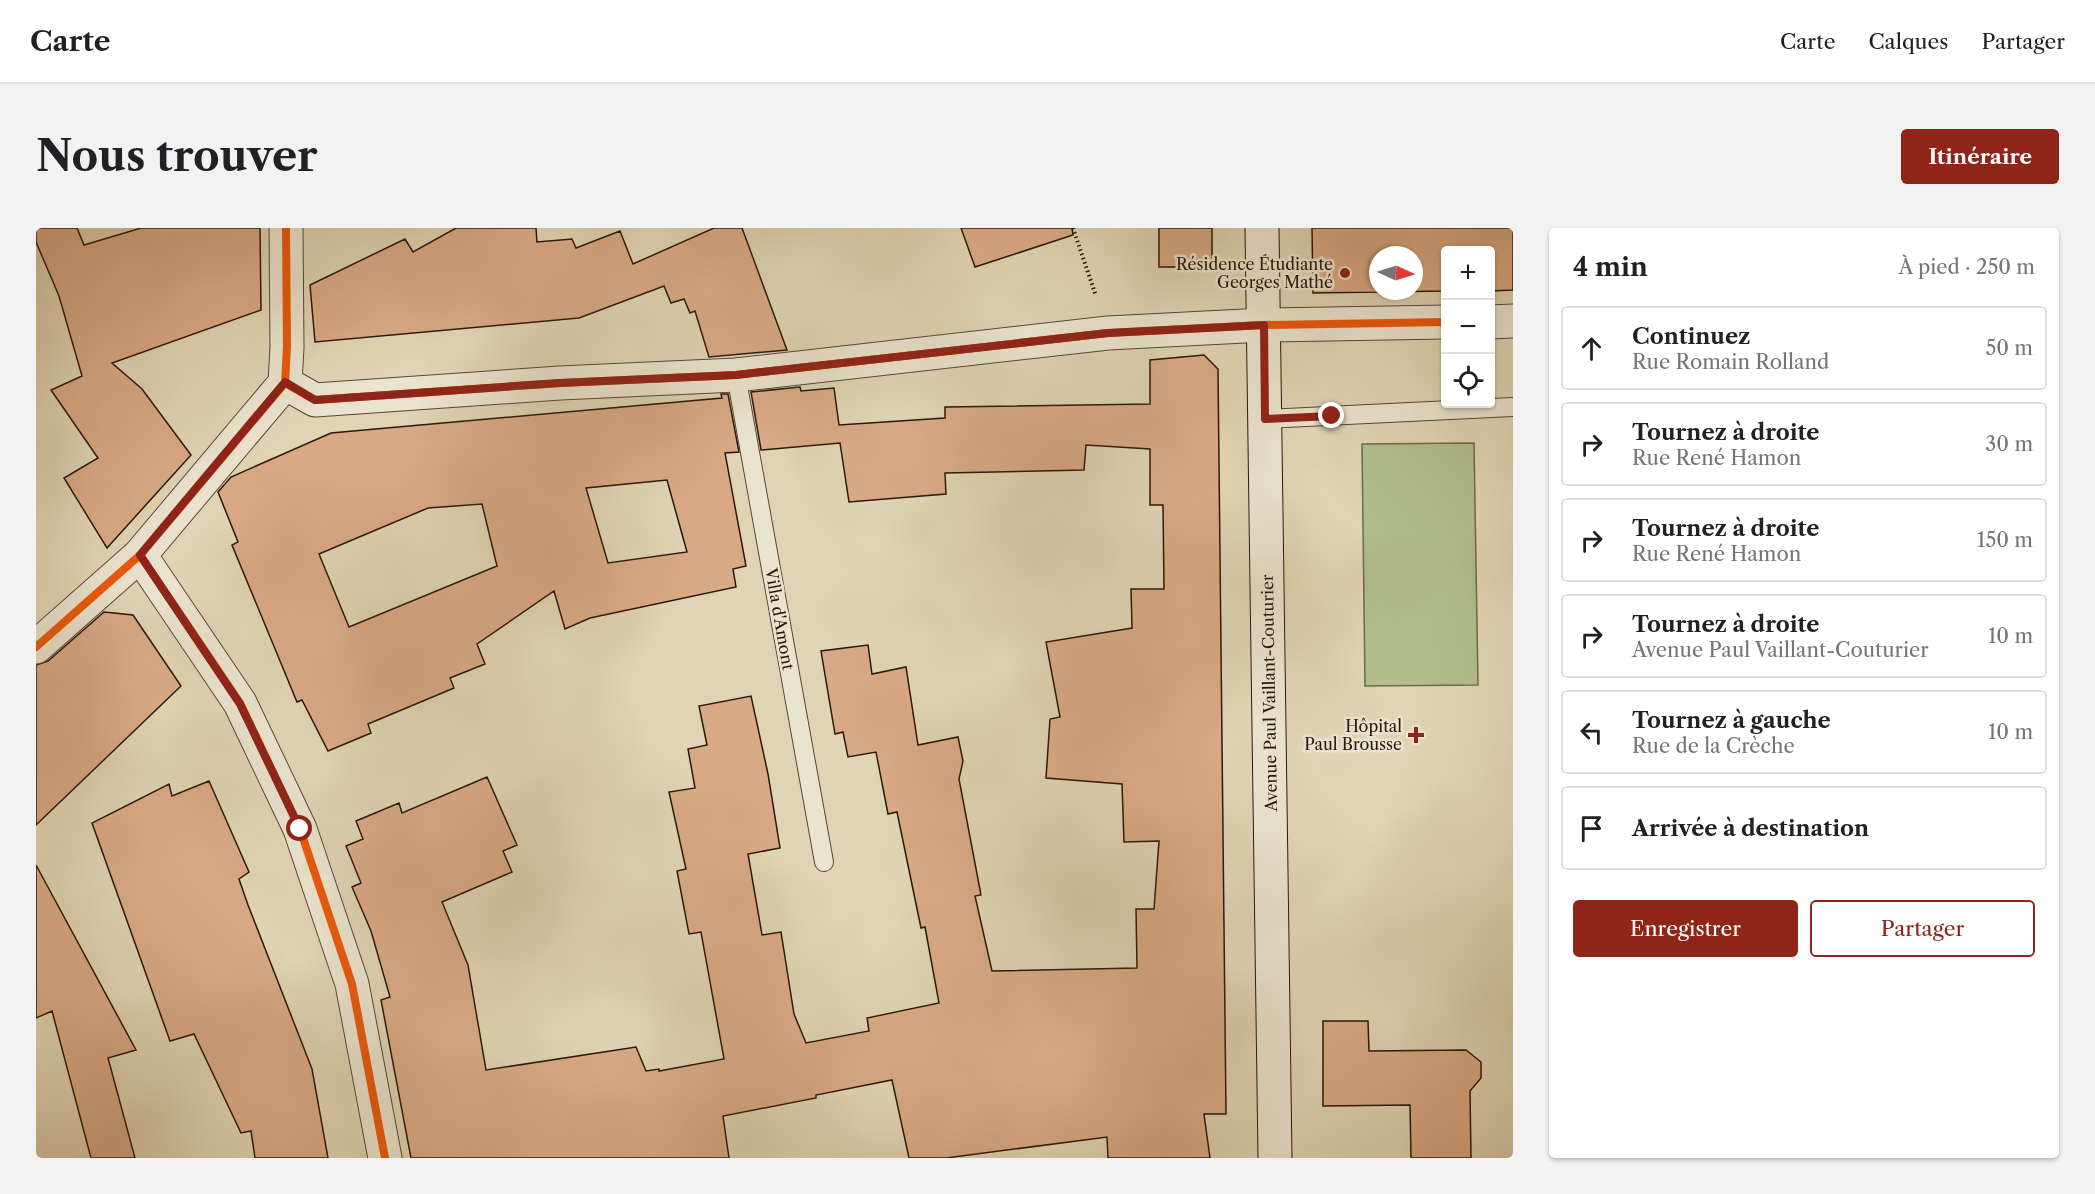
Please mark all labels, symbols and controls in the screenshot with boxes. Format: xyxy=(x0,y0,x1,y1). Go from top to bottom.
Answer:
text: Carte xyxy=(30,24,110,58)
text: Carte xyxy=(1780,29,1835,54)
text: Calques xyxy=(1868,29,1948,54)
text: Partager xyxy=(1981,29,2065,54)
button: Itinéraire xyxy=(1901,129,2059,184)
text: Nous trouver xyxy=(36,130,318,182)
north arrow xyxy=(1369,246,1423,300)
map controls xyxy=(1441,246,1495,408)
button: + xyxy=(1441,246,1495,300)
text: 4 min xyxy=(1573,251,1648,283)
place label: Résidence Étudiante Georges Mathé xyxy=(1176,254,1333,292)
text: À pied · 250 m xyxy=(1899,255,2035,279)
marker: Résidence Étudiante Georges Mathé xyxy=(1338,266,1352,280)
button: − xyxy=(1441,300,1495,354)
text: Continuez xyxy=(1632,323,1751,350)
icon: ahead xyxy=(1575,332,1608,365)
text: 50 m xyxy=(1986,336,2033,360)
text: Rue Romain Rolland xyxy=(1632,350,1829,374)
button: locate xyxy=(1441,354,1495,408)
route end xyxy=(1318,402,1344,428)
text: Tournez à droite xyxy=(1632,419,1819,446)
icon: right xyxy=(1575,428,1608,461)
text: 30 m xyxy=(1985,432,2033,456)
text: Rue René Hamon xyxy=(1632,446,1801,470)
text: Tournez à droite xyxy=(1632,515,1819,542)
icon: right xyxy=(1575,524,1608,557)
text: 150 m xyxy=(1977,528,2033,552)
text: Rue René Hamon xyxy=(1632,542,1801,566)
street label: Villa d'Amont xyxy=(761,566,799,672)
street label: Avenue Paul Vaillant-Couturier xyxy=(1257,574,1281,813)
text: Tournez à droite xyxy=(1632,611,1819,638)
icon: right xyxy=(1575,620,1608,653)
text: 10 m xyxy=(1988,624,2033,648)
text: Avenue Paul Vaillant-Couturier xyxy=(1632,638,1929,662)
text: Tournez à gauche xyxy=(1632,707,1831,734)
place label: Hôpital Paul Brousse xyxy=(1304,716,1402,754)
icon: left xyxy=(1575,716,1608,749)
text: 10 m xyxy=(1988,720,2033,744)
marker: Hôpital Paul Brousse xyxy=(1407,726,1425,744)
text: Rue de la Crèche xyxy=(1632,734,1795,758)
icon: arrive xyxy=(1575,812,1608,845)
route start xyxy=(286,815,312,841)
text: Arrivée à destination xyxy=(1632,815,1869,842)
button: Enregistrer xyxy=(1573,900,1798,957)
button: Partager xyxy=(1810,900,2035,957)

